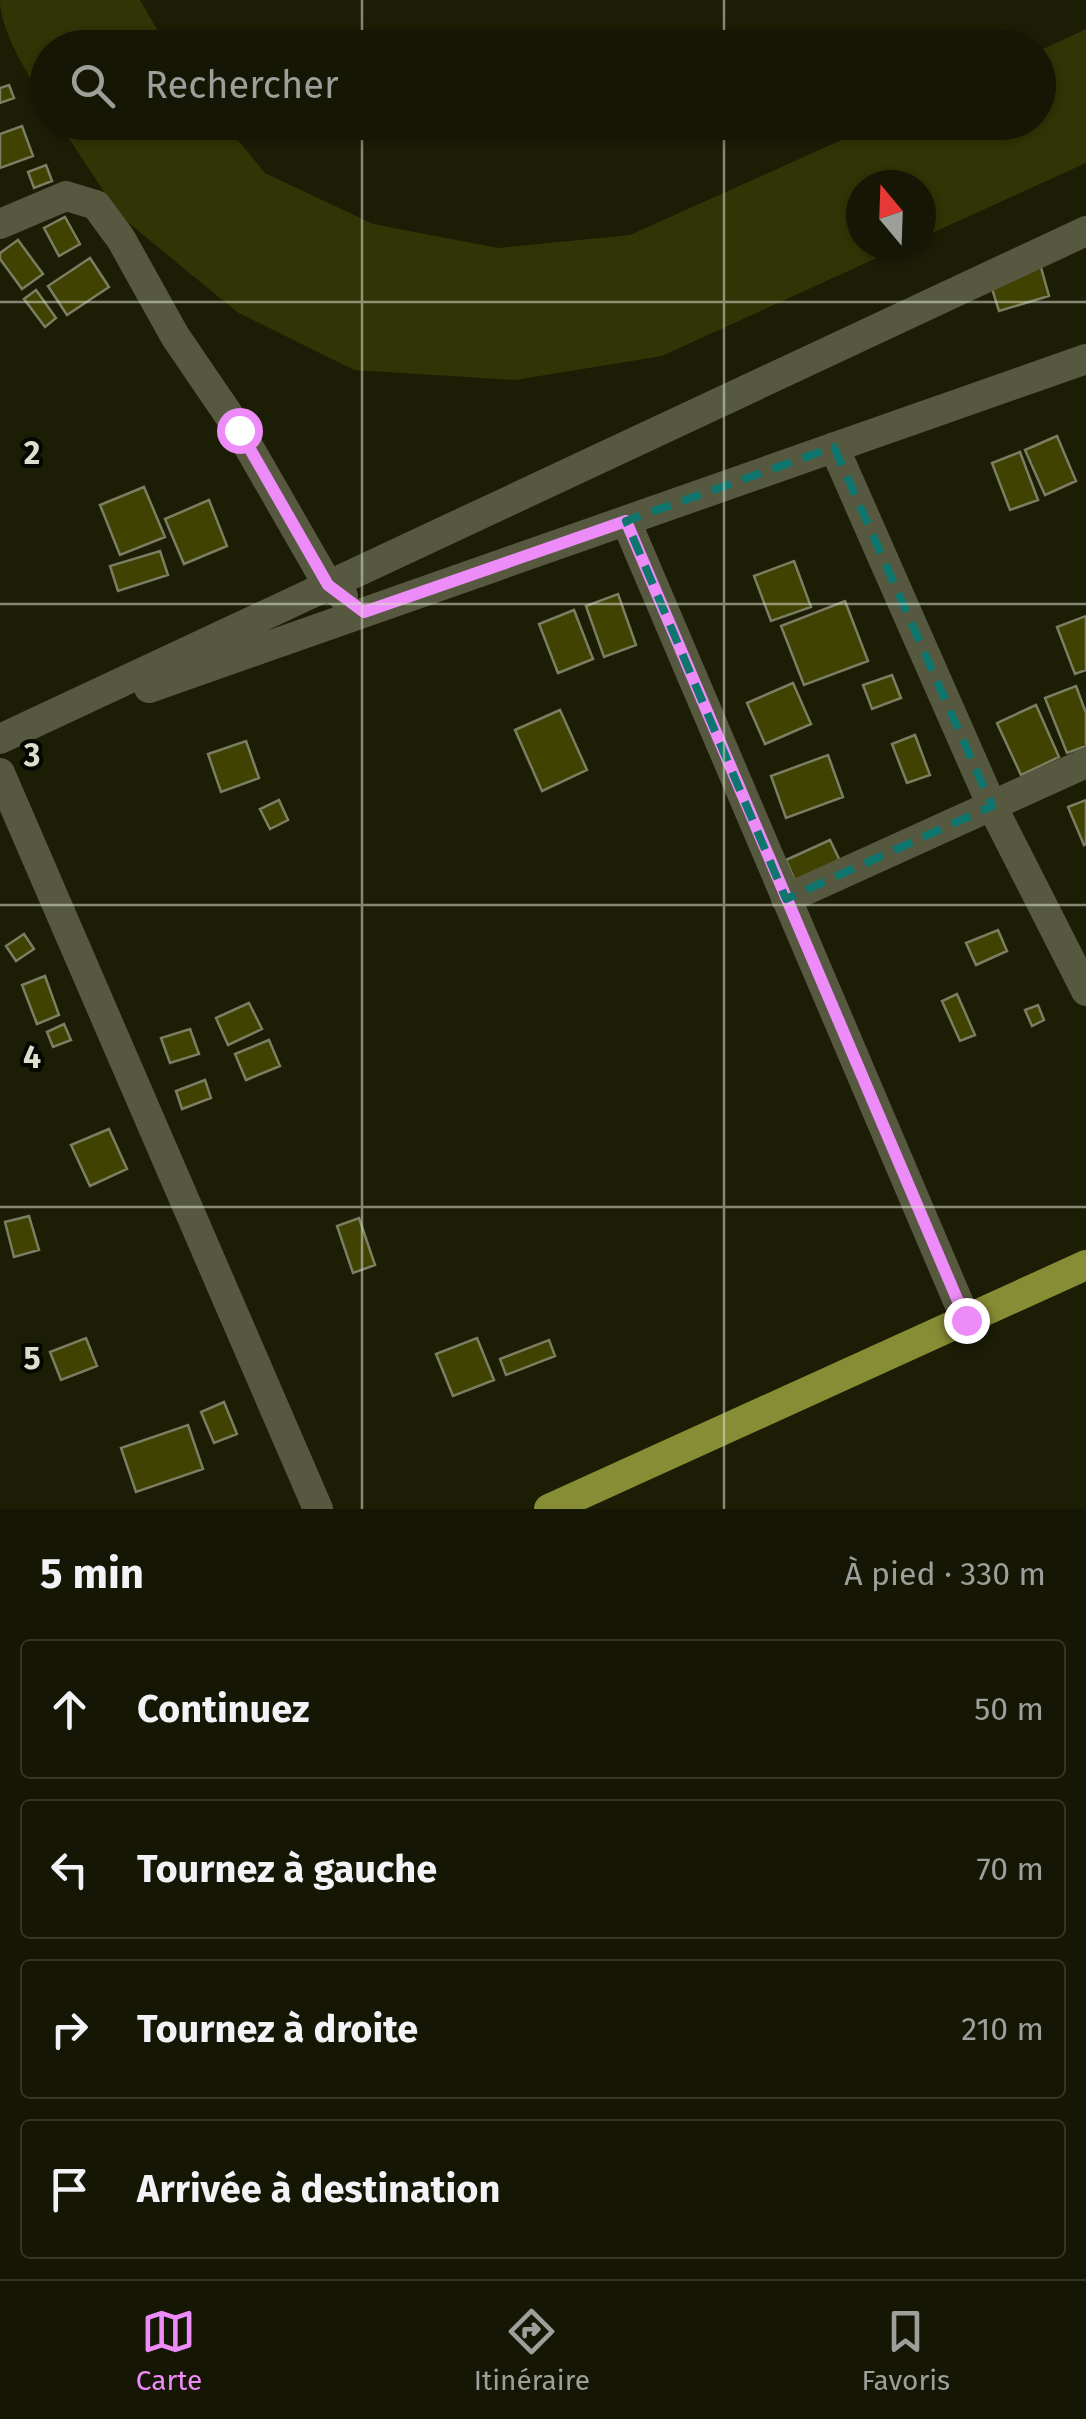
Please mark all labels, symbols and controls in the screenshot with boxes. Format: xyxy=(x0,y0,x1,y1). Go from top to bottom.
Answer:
search box xyxy=(30,30,1056,140)
icon: search xyxy=(65,58,120,113)
text: Rechercher xyxy=(145,62,339,108)
north arrow xyxy=(846,170,936,260)
route start xyxy=(217,408,263,454)
text: 2 xyxy=(24,434,40,472)
text: 3 xyxy=(23,736,40,774)
text: 4 xyxy=(23,1038,41,1076)
route end xyxy=(944,1298,990,1344)
text: 5 xyxy=(23,1339,41,1377)
text: 5 min xyxy=(40,1549,144,1599)
text: À pied · 330 m xyxy=(844,1555,1046,1593)
icon: ahead xyxy=(42,1682,97,1737)
text: Continuez xyxy=(137,1686,309,1732)
text: 50 m xyxy=(974,1690,1044,1728)
icon: left xyxy=(42,1842,97,1897)
text: Tournez à gauche xyxy=(137,1846,437,1892)
text: 70 m xyxy=(976,1850,1044,1888)
icon: right xyxy=(42,2002,97,2057)
text: Tournez à droite xyxy=(137,2006,418,2052)
text: 210 m xyxy=(961,2010,1044,2048)
icon: arrive xyxy=(42,2162,97,2217)
text: Arrivée à destination xyxy=(137,2166,500,2212)
tab: Carte xyxy=(136,2304,202,2397)
tab: Itinéraire xyxy=(474,2304,590,2397)
tab: Favoris xyxy=(862,2304,950,2397)

